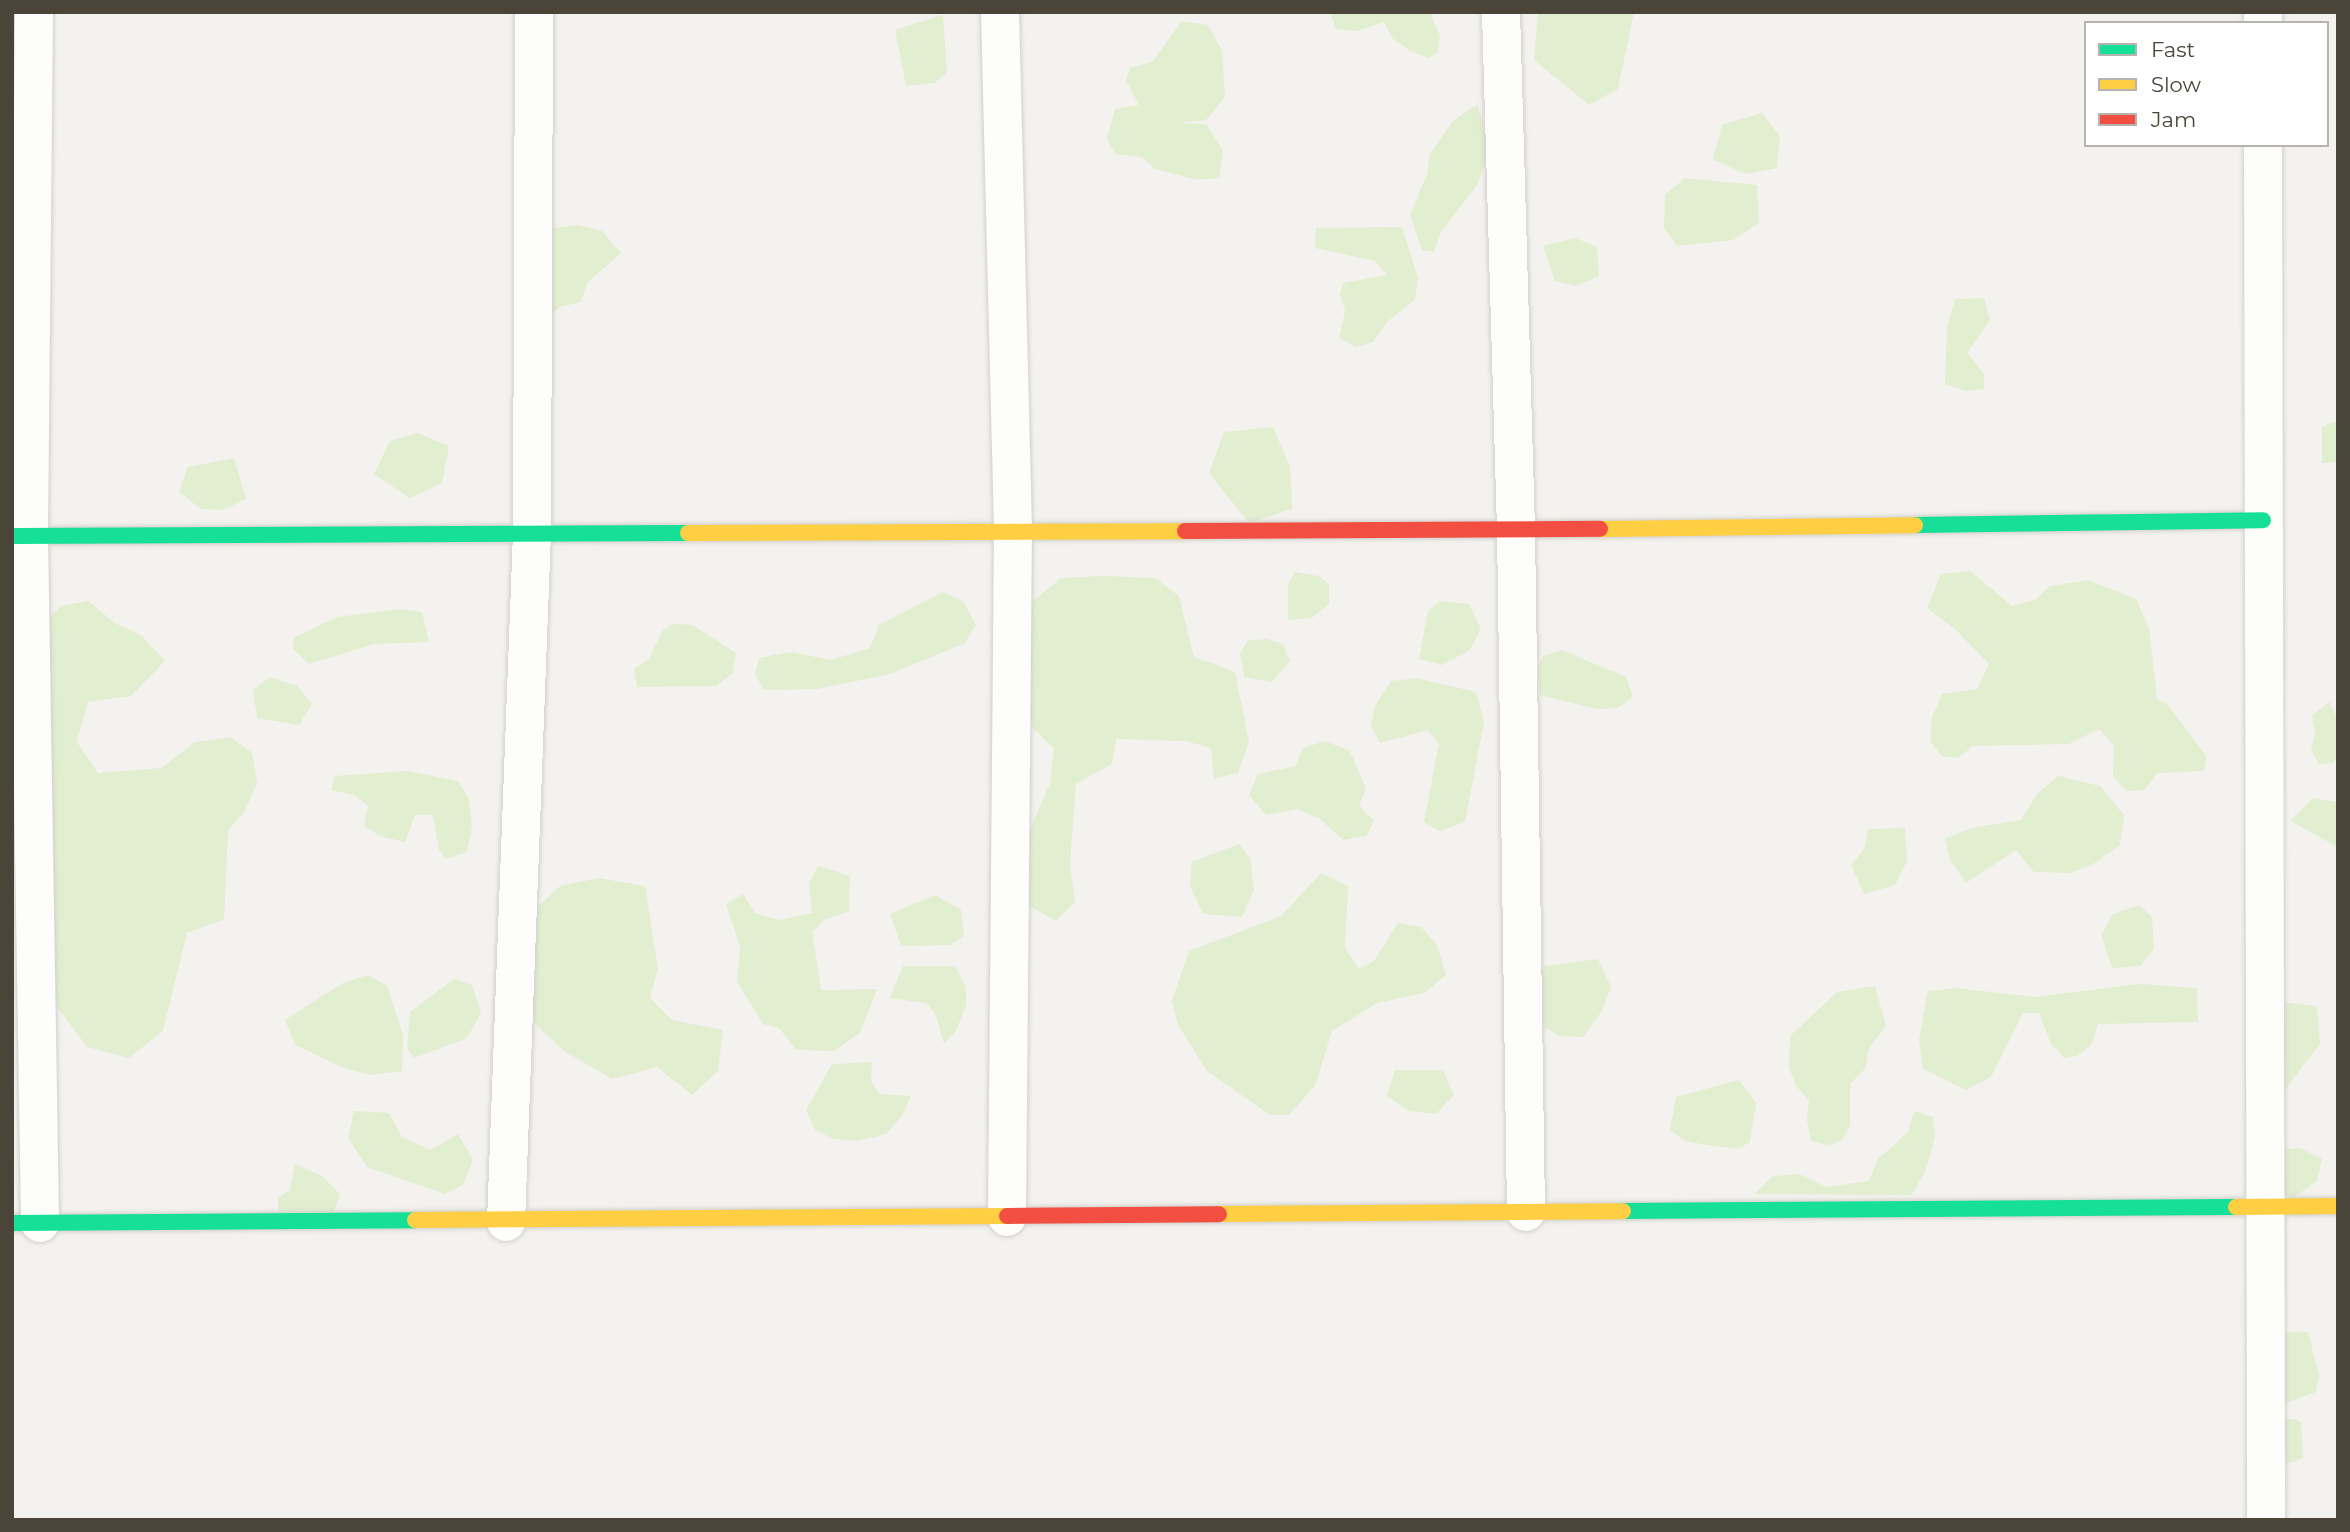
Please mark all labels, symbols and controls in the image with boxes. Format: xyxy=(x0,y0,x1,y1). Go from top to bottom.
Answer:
legend xyxy=(2084,21,2329,147)
text: Fast xyxy=(2151,37,2195,62)
text: Slow xyxy=(2151,72,2201,97)
text: Jam xyxy=(2151,107,2196,132)

